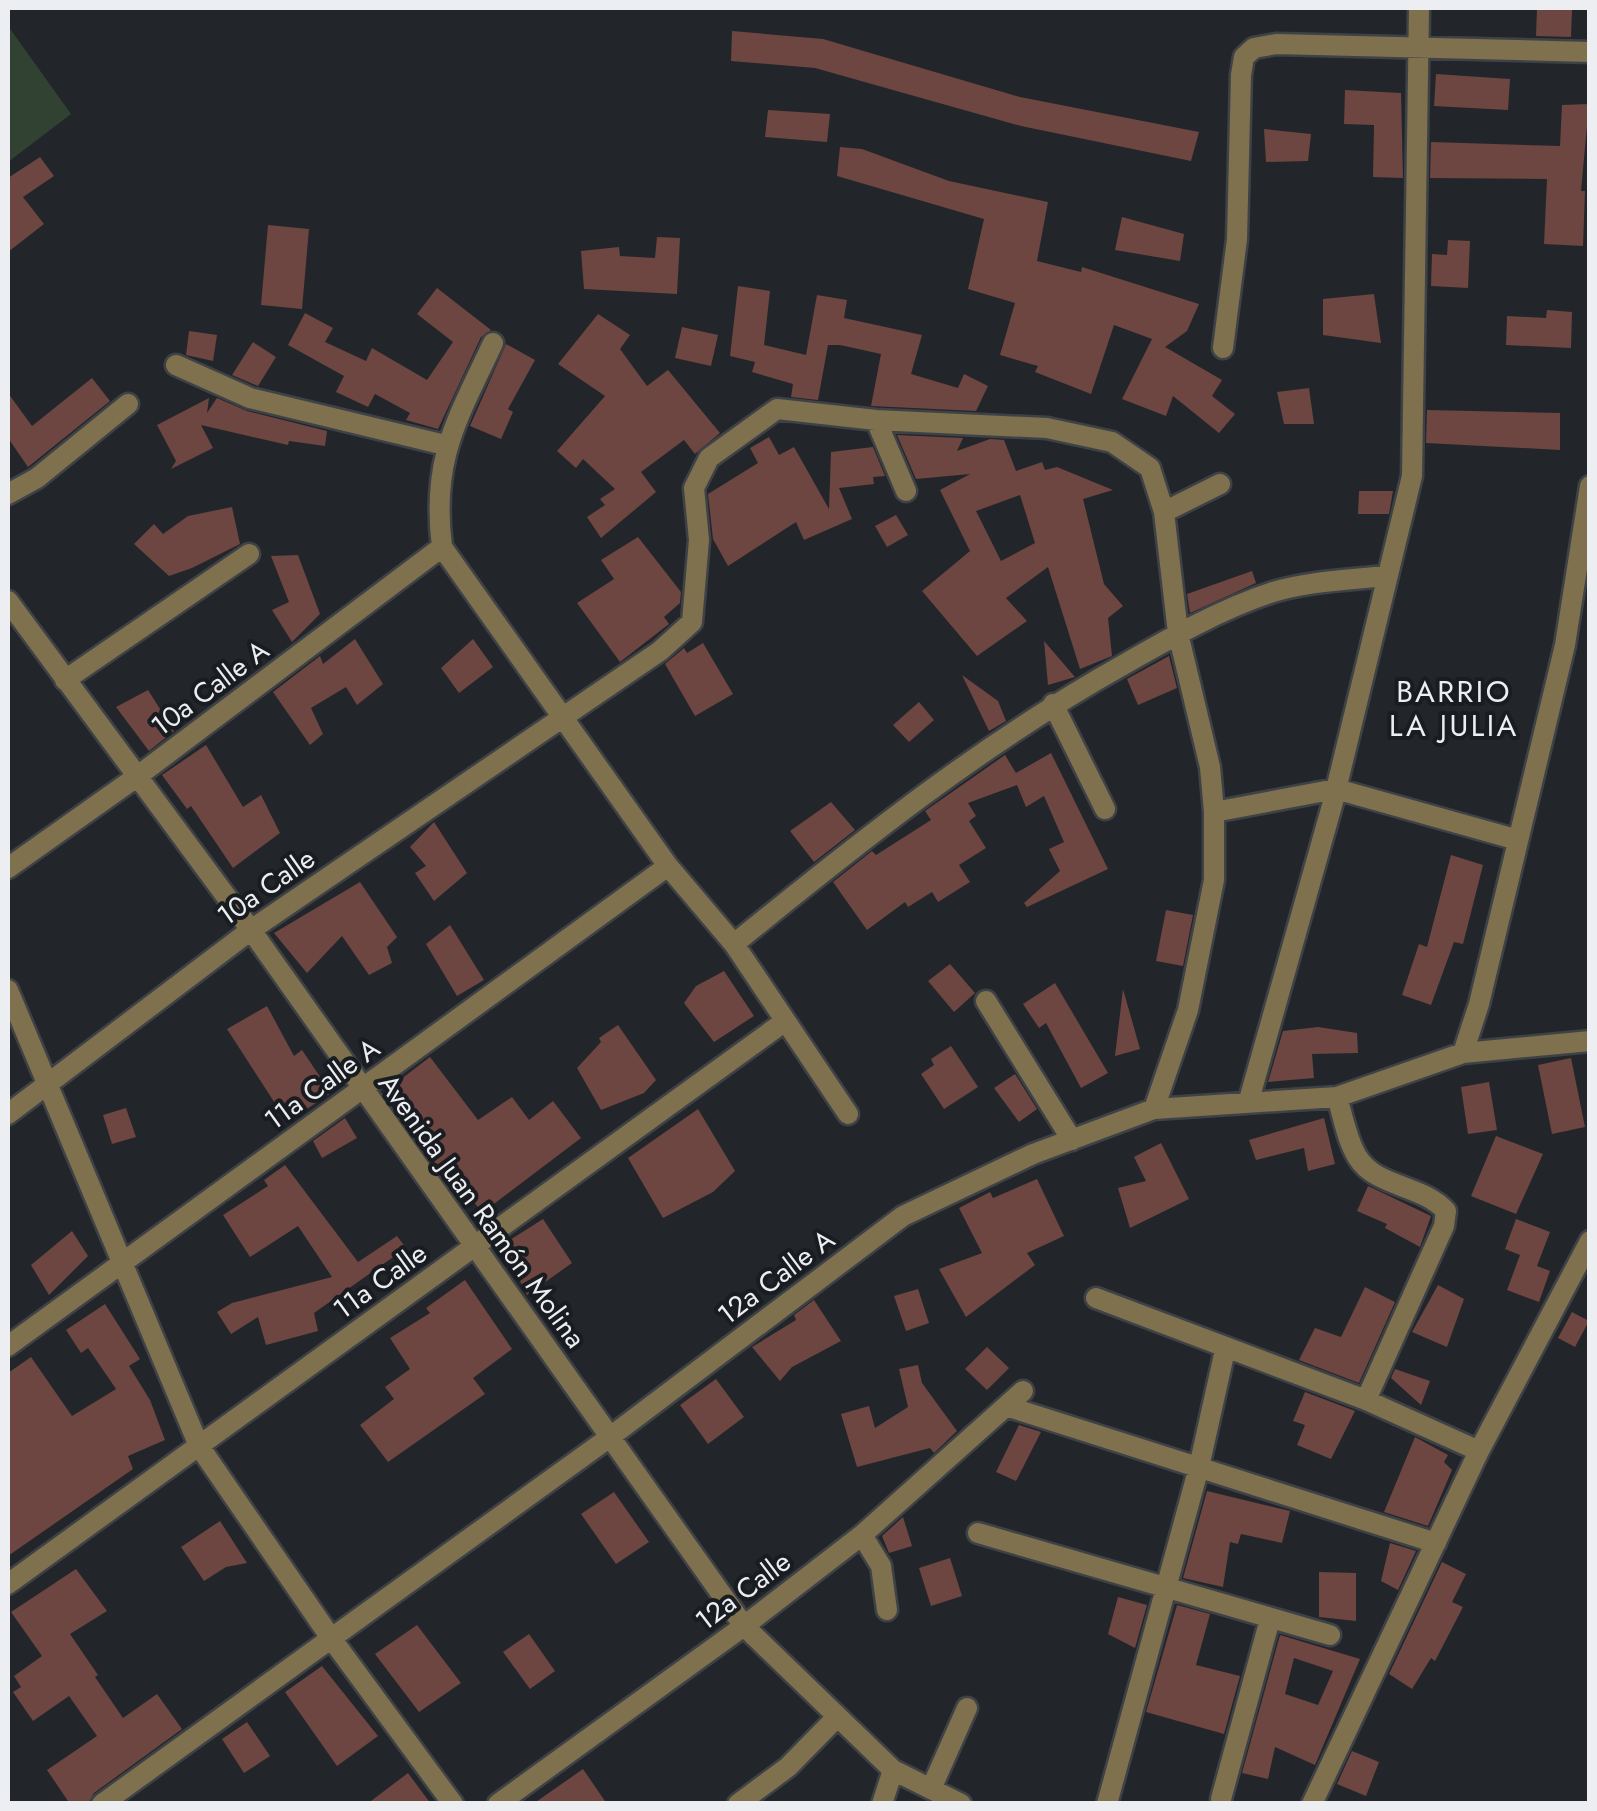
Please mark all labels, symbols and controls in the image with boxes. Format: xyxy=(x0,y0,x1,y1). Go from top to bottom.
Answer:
street label: 10a Calle A xyxy=(143,630,278,746)
district label: BARRIO LA JULIA xyxy=(1389,670,1519,747)
street label: 10a Calle xyxy=(209,838,323,936)
street label: 11a Calle A xyxy=(256,1028,389,1140)
street label: Avenida Juan Ramón Molina xyxy=(368,1065,596,1357)
street label: 12a Calle A xyxy=(709,1219,844,1335)
street label: 11a Calle xyxy=(325,1233,435,1329)
street label: 12a Calle xyxy=(687,1541,799,1641)

